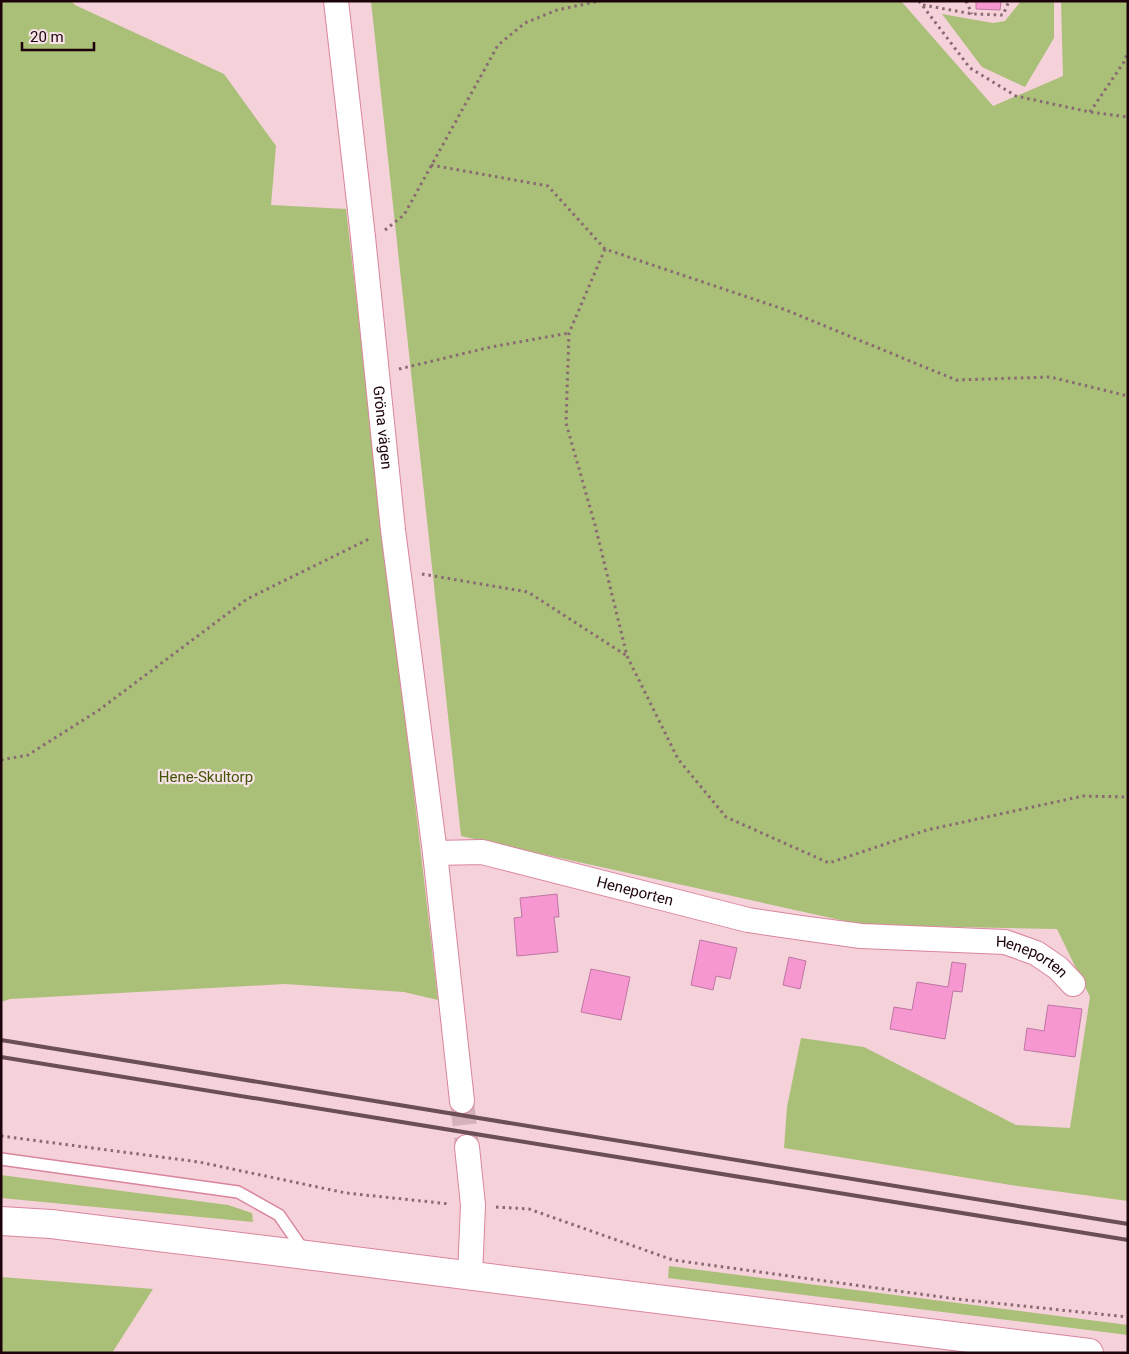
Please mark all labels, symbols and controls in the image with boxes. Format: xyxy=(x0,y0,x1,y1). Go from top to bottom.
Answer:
scale bar xyxy=(22,20,95,52)
text: 20 m xyxy=(30,28,64,46)
street label: Gröna vägen xyxy=(369,385,396,470)
park label: Hene-Skultorp xyxy=(159,768,253,786)
street label: Heneporten xyxy=(595,873,675,910)
street label: Heneporten xyxy=(996,933,1071,981)

